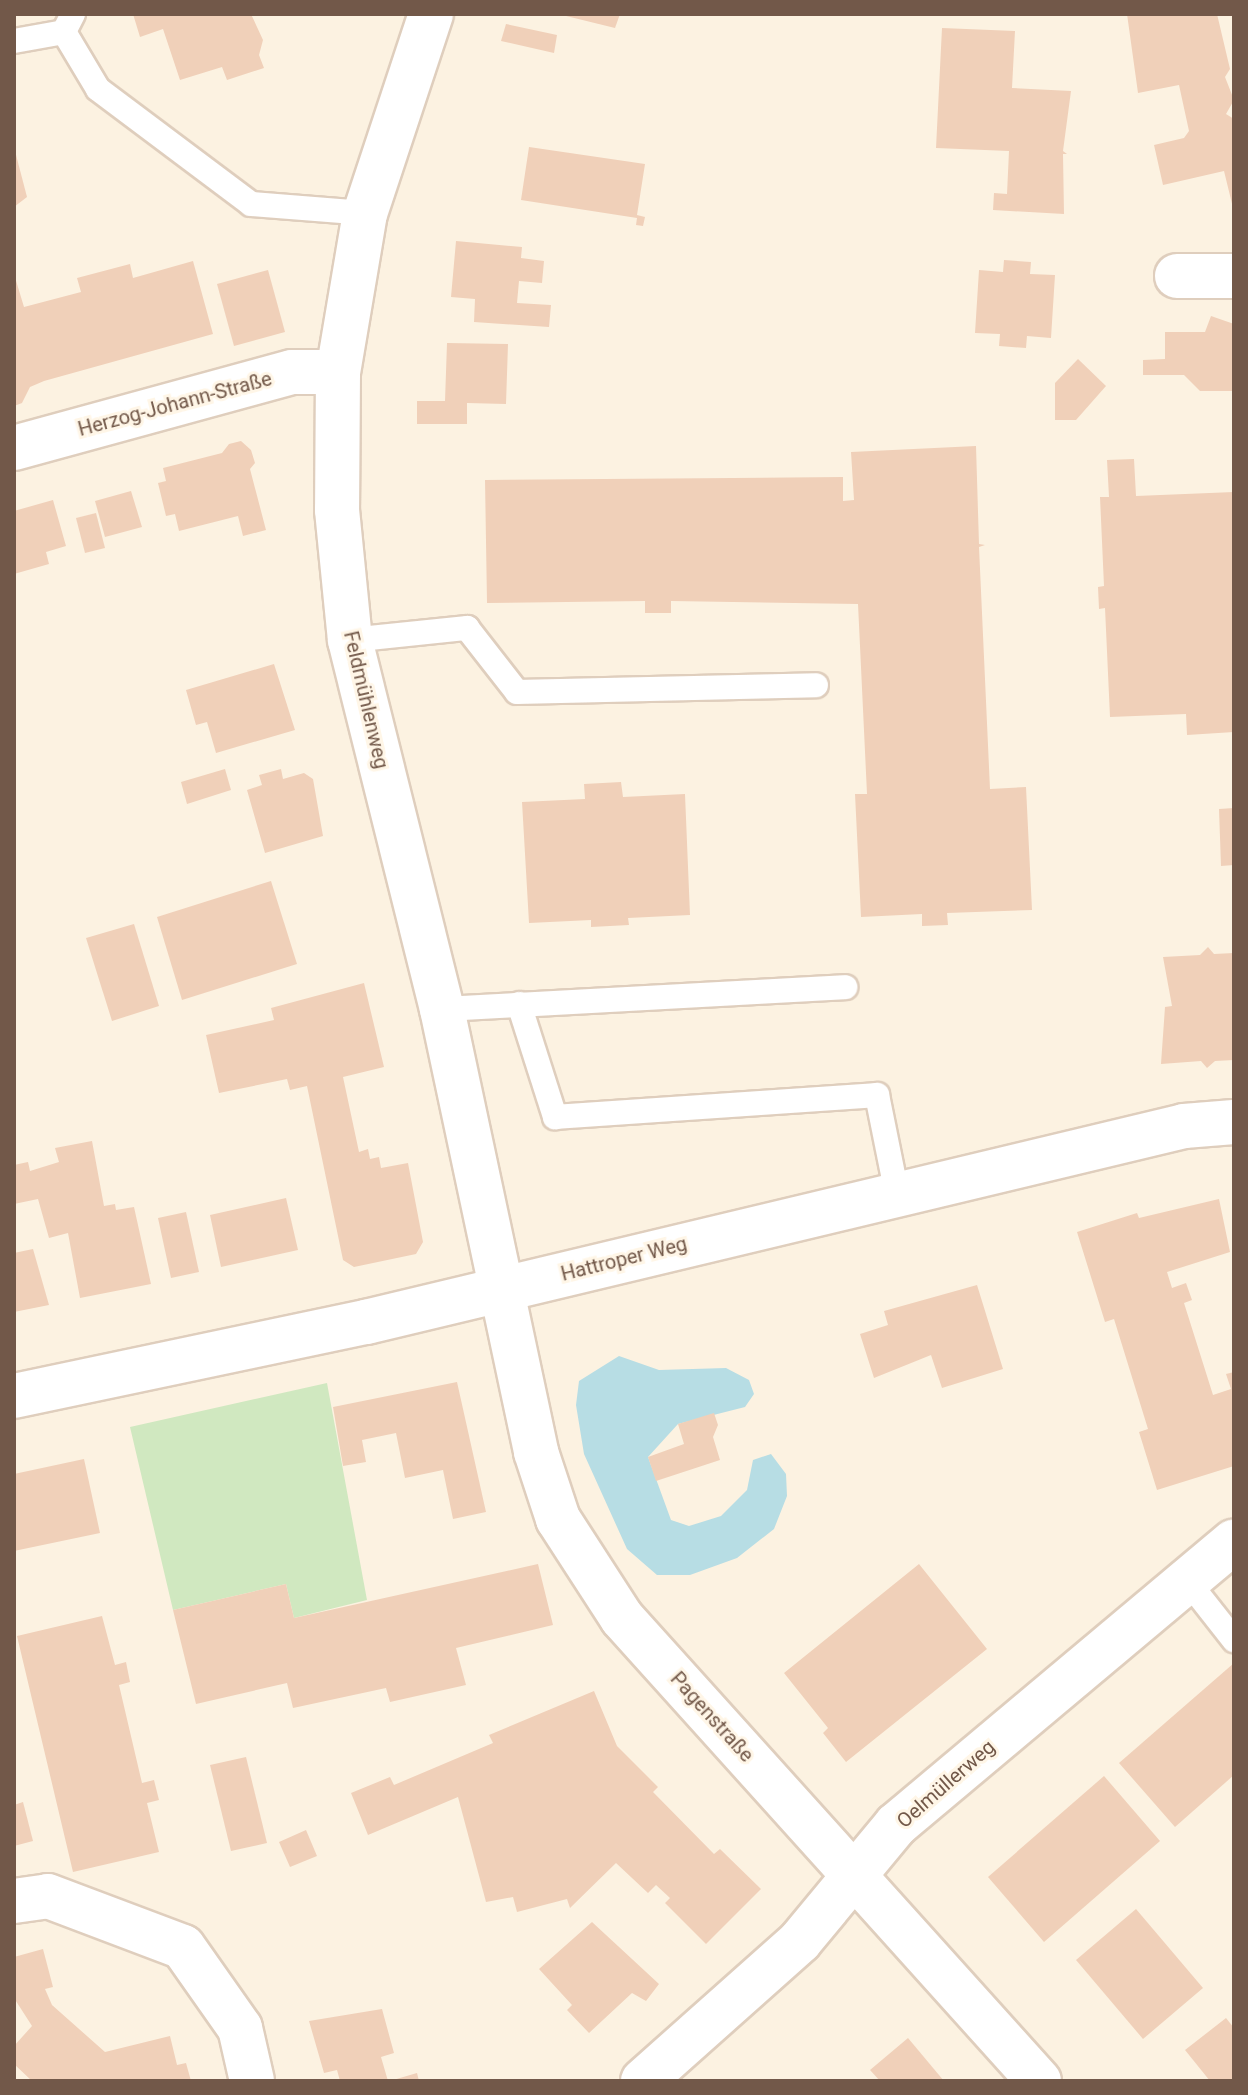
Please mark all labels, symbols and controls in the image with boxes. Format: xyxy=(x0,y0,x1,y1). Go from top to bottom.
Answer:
street label: Herzog-Johann-Straße xyxy=(75,367,275,441)
street label: Feldmühlenweg xyxy=(338,629,394,771)
street label: Hattroper Weg xyxy=(558,1232,690,1286)
street label: Pagenstraße xyxy=(665,1667,759,1767)
street label: Oelmüllerweg xyxy=(892,1735,1000,1833)

